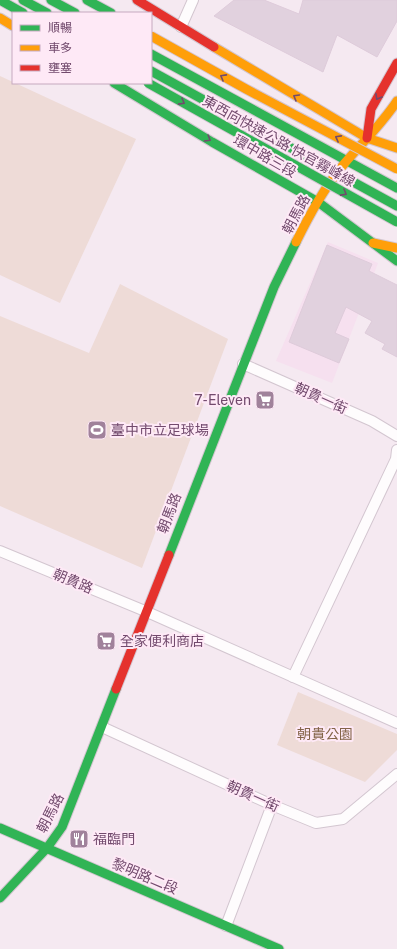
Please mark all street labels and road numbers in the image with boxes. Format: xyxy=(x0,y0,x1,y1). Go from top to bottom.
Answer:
street label: 東西向快速公路 快官霧峰線 xyxy=(200,92,358,190)
street label: 環中路三段 xyxy=(231,132,299,180)
street label: 朝馬路 xyxy=(279,192,313,236)
street label: 朝貴一街 xyxy=(292,379,350,417)
street label: 朝馬路 xyxy=(154,491,184,535)
street label: 朝貴路 xyxy=(51,565,95,597)
street label: 朝貴一街 xyxy=(224,777,282,815)
street label: 朝馬路 xyxy=(33,791,67,835)
street label: 黎明路二段 xyxy=(110,855,180,897)

